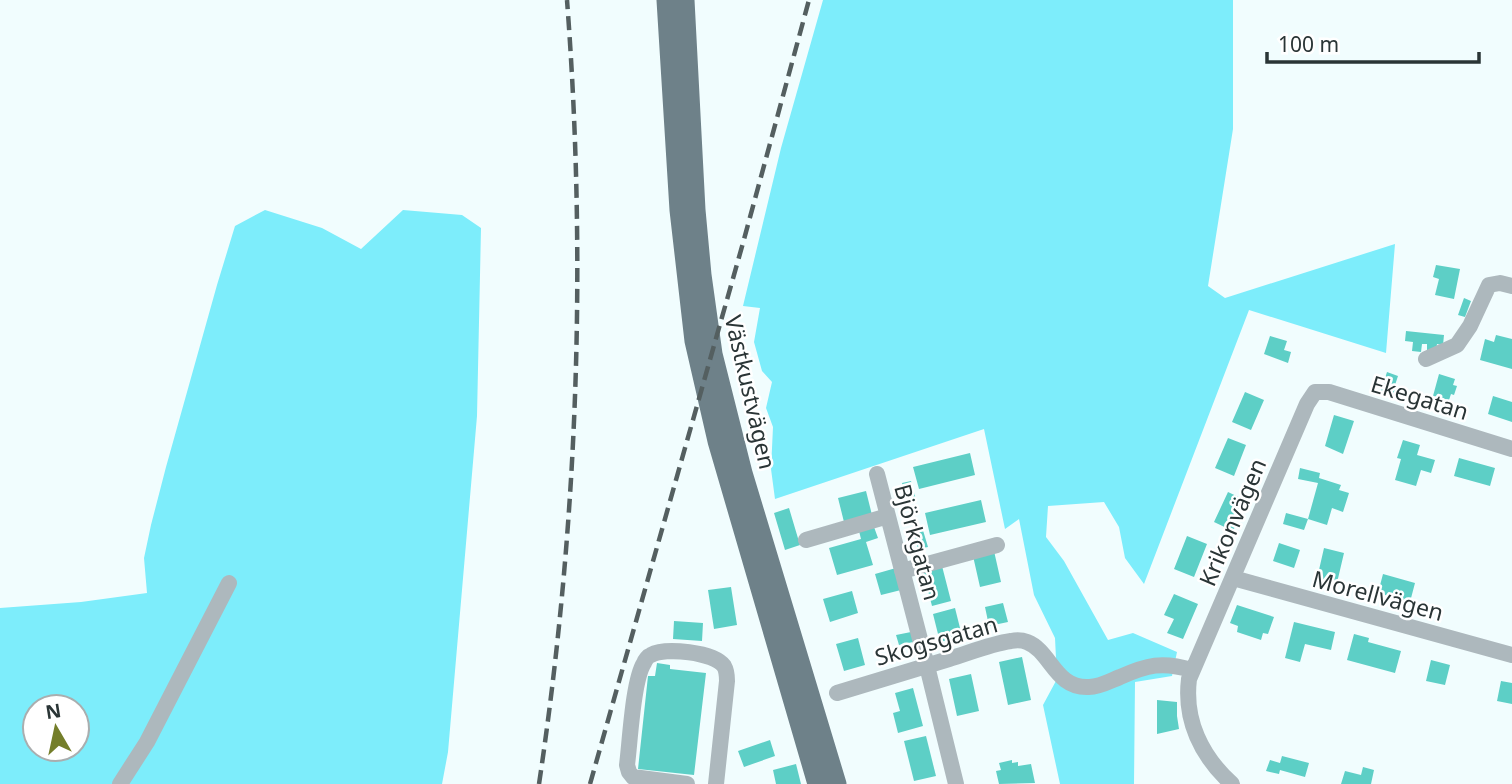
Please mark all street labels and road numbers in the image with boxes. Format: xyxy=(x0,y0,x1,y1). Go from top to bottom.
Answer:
street label: Västkustvägen xyxy=(718,312,784,472)
street label: Ekegatan xyxy=(1367,367,1473,427)
street label: Krikonvägen xyxy=(1191,453,1273,591)
street label: Björkgatan xyxy=(887,480,949,604)
street label: Morellvägen xyxy=(1309,562,1447,628)
street label: Skogsgatan xyxy=(871,607,1001,673)

